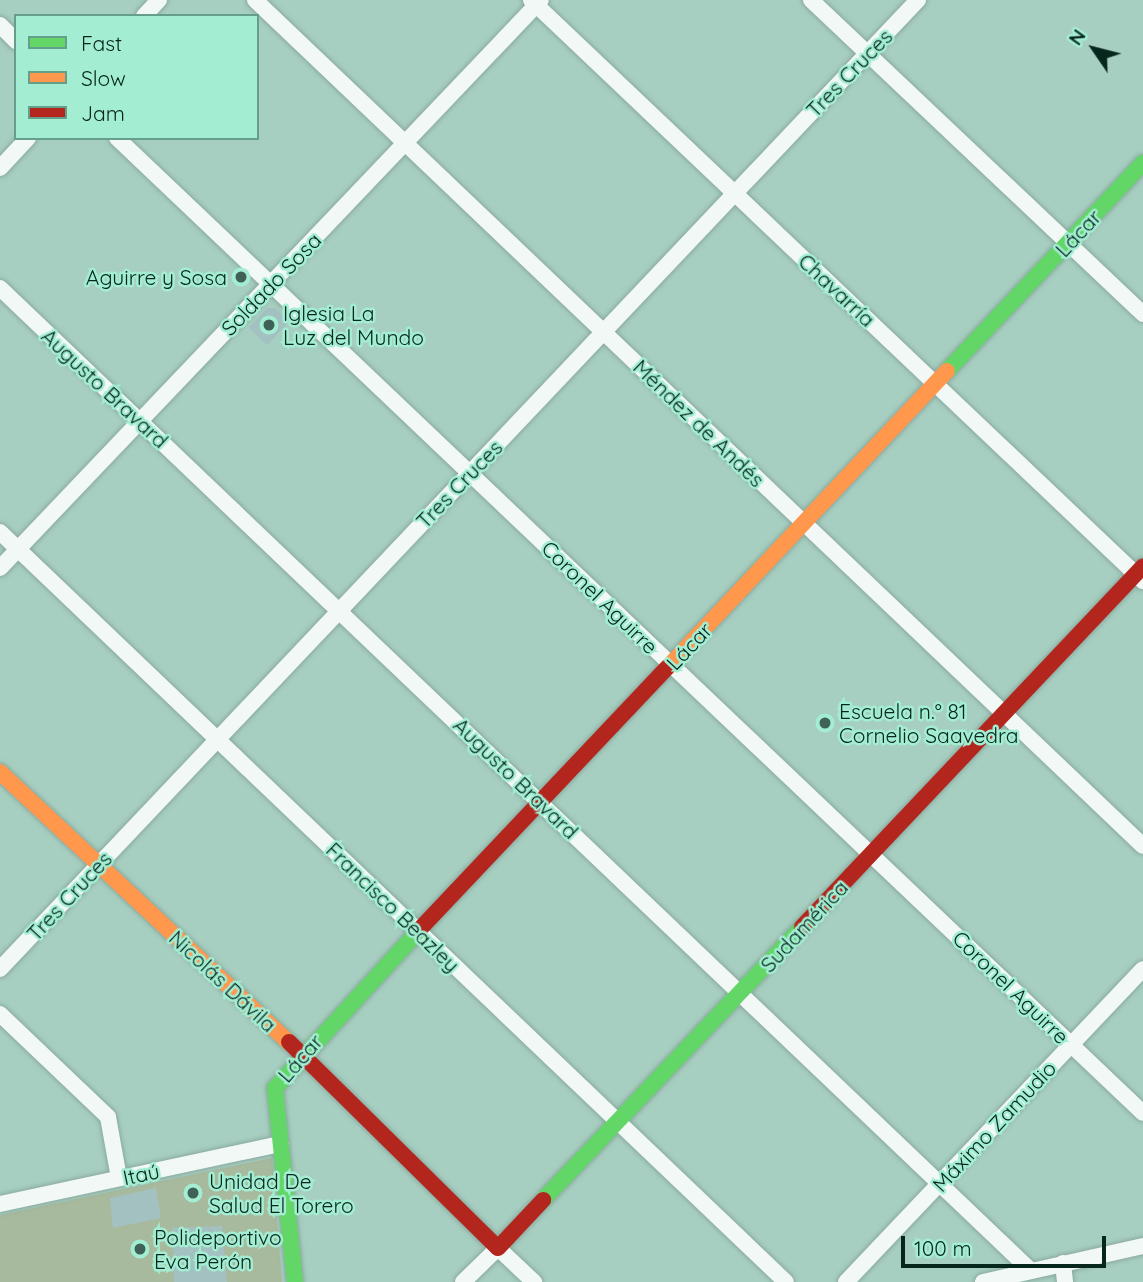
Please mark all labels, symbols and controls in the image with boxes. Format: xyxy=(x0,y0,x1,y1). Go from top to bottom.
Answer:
legend xyxy=(14,14,259,140)
north arrow xyxy=(1059,14,1129,84)
street label: Tres Cruces xyxy=(801,24,897,122)
text: N xyxy=(1063,24,1091,50)
text: Fast xyxy=(81,30,122,56)
text: Slow xyxy=(81,65,126,91)
text: Jam xyxy=(81,100,125,126)
street label: Lácar xyxy=(1050,204,1106,262)
street label: Soldado Sosa xyxy=(216,227,326,341)
street label: Chavarría xyxy=(794,248,880,332)
place label: Aguirre y Sosa xyxy=(86,264,227,290)
marker: Aguirre y Sosa xyxy=(233,269,249,285)
place label: Iglesia La Luz del Mundo xyxy=(283,300,424,350)
marker: Iglesia La Luz del Mundo xyxy=(261,317,277,333)
street label: Augusto Bravard xyxy=(37,323,173,453)
street label: Méndez de Andés xyxy=(628,354,770,492)
street label: Tres Cruces xyxy=(411,435,507,533)
street label: Coronel Aguirre xyxy=(537,535,663,659)
street label: Lácar xyxy=(661,617,717,675)
place label: Escuela n.° 81 Cornelio Saavedra xyxy=(839,698,1019,748)
street label: Augusto Bravard xyxy=(448,712,584,844)
marker: Escuela n.° 81 Cornelio Saavedra xyxy=(817,715,833,731)
street label: Francisco Beazley xyxy=(321,837,465,977)
street label: Tres Cruces xyxy=(21,846,117,946)
street label: Sudamérica xyxy=(755,875,853,977)
street label: Nicolás Dávila xyxy=(164,925,282,1037)
street label: Coronel Aguirre xyxy=(948,925,1074,1049)
street label: Lácar xyxy=(272,1029,328,1087)
street label: Máximo Zamudio xyxy=(927,1055,1061,1197)
street label: Itaú xyxy=(120,1158,162,1190)
place label: Unidad De Salud El Torero xyxy=(209,1168,354,1218)
marker: Unidad De Salud El Torero xyxy=(183,1183,203,1203)
scale bar xyxy=(905,1222,1110,1266)
place label: Polideportivo Eva Perón xyxy=(154,1224,282,1274)
text: 100 m xyxy=(914,1235,972,1261)
marker: Polideportivo Eva Perón xyxy=(132,1241,148,1257)

